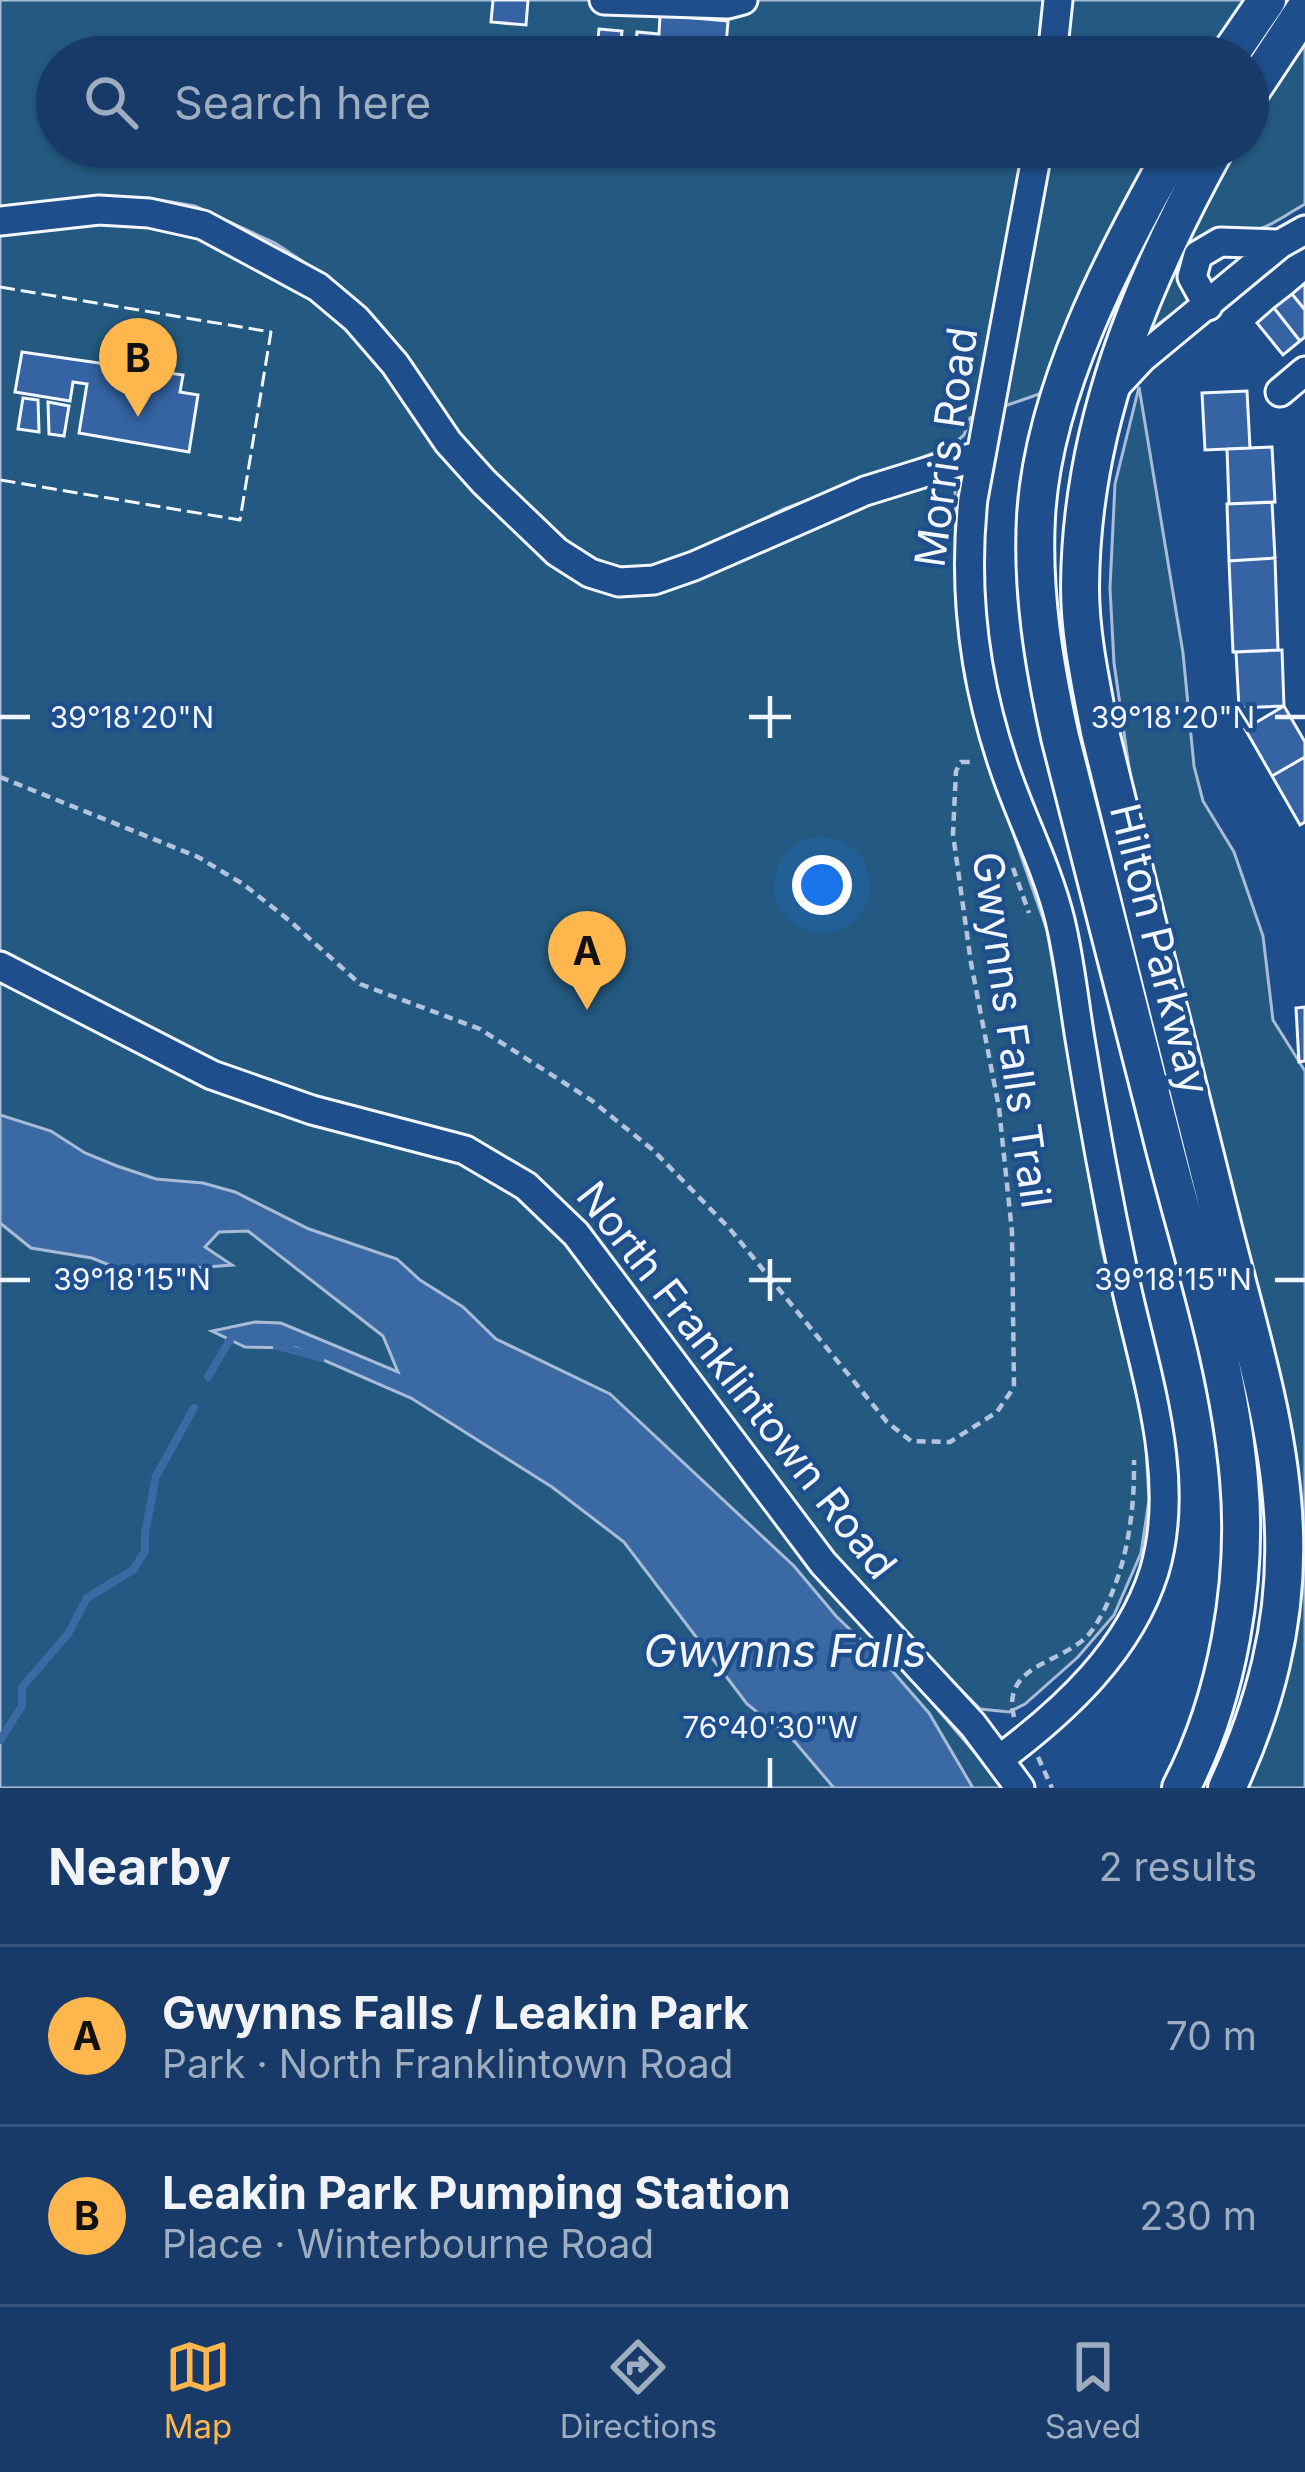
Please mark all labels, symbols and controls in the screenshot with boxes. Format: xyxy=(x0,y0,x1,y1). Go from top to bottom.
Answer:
search box xyxy=(36,36,1269,168)
icon: search xyxy=(78,69,144,135)
text: Search here xyxy=(174,75,431,130)
pin: B xyxy=(99,318,177,417)
street label: Morris Road xyxy=(903,324,988,570)
text: 39°18'20"N xyxy=(50,699,214,735)
text: 39°18'20"N xyxy=(1091,699,1255,735)
street label: Hilton Parkway xyxy=(1100,798,1221,1100)
street label: Gwynns Falls Trail xyxy=(962,849,1063,1211)
your location xyxy=(792,855,852,915)
pin: A xyxy=(548,911,626,1010)
street label: North Franklintown Road xyxy=(567,1171,908,1588)
text: 39°18'15"N xyxy=(53,1261,211,1297)
text: 39°18'15"N xyxy=(1094,1261,1252,1297)
water label: Gwynns Falls xyxy=(643,1623,927,1678)
text: 76°40'30"W xyxy=(682,1709,858,1745)
text: Nearby xyxy=(48,1836,231,1897)
text: 2 results xyxy=(1099,1843,1257,1890)
text: Gwynns Falls / Leakin Park xyxy=(162,1985,749,2040)
text: A xyxy=(72,2012,102,2059)
text: 70 m xyxy=(1166,2012,1257,2059)
text: Park · North Franklintown Road xyxy=(162,2040,733,2087)
text: Leakin Park Pumping Station xyxy=(162,2165,791,2220)
text: B xyxy=(74,2192,100,2239)
text: 230 m xyxy=(1139,2192,1257,2239)
text: Place · Winterbourne Road xyxy=(162,2220,654,2267)
tab: Map xyxy=(164,2334,232,2446)
tab: Directions xyxy=(560,2334,717,2446)
tab: Saved xyxy=(1045,2334,1141,2446)

